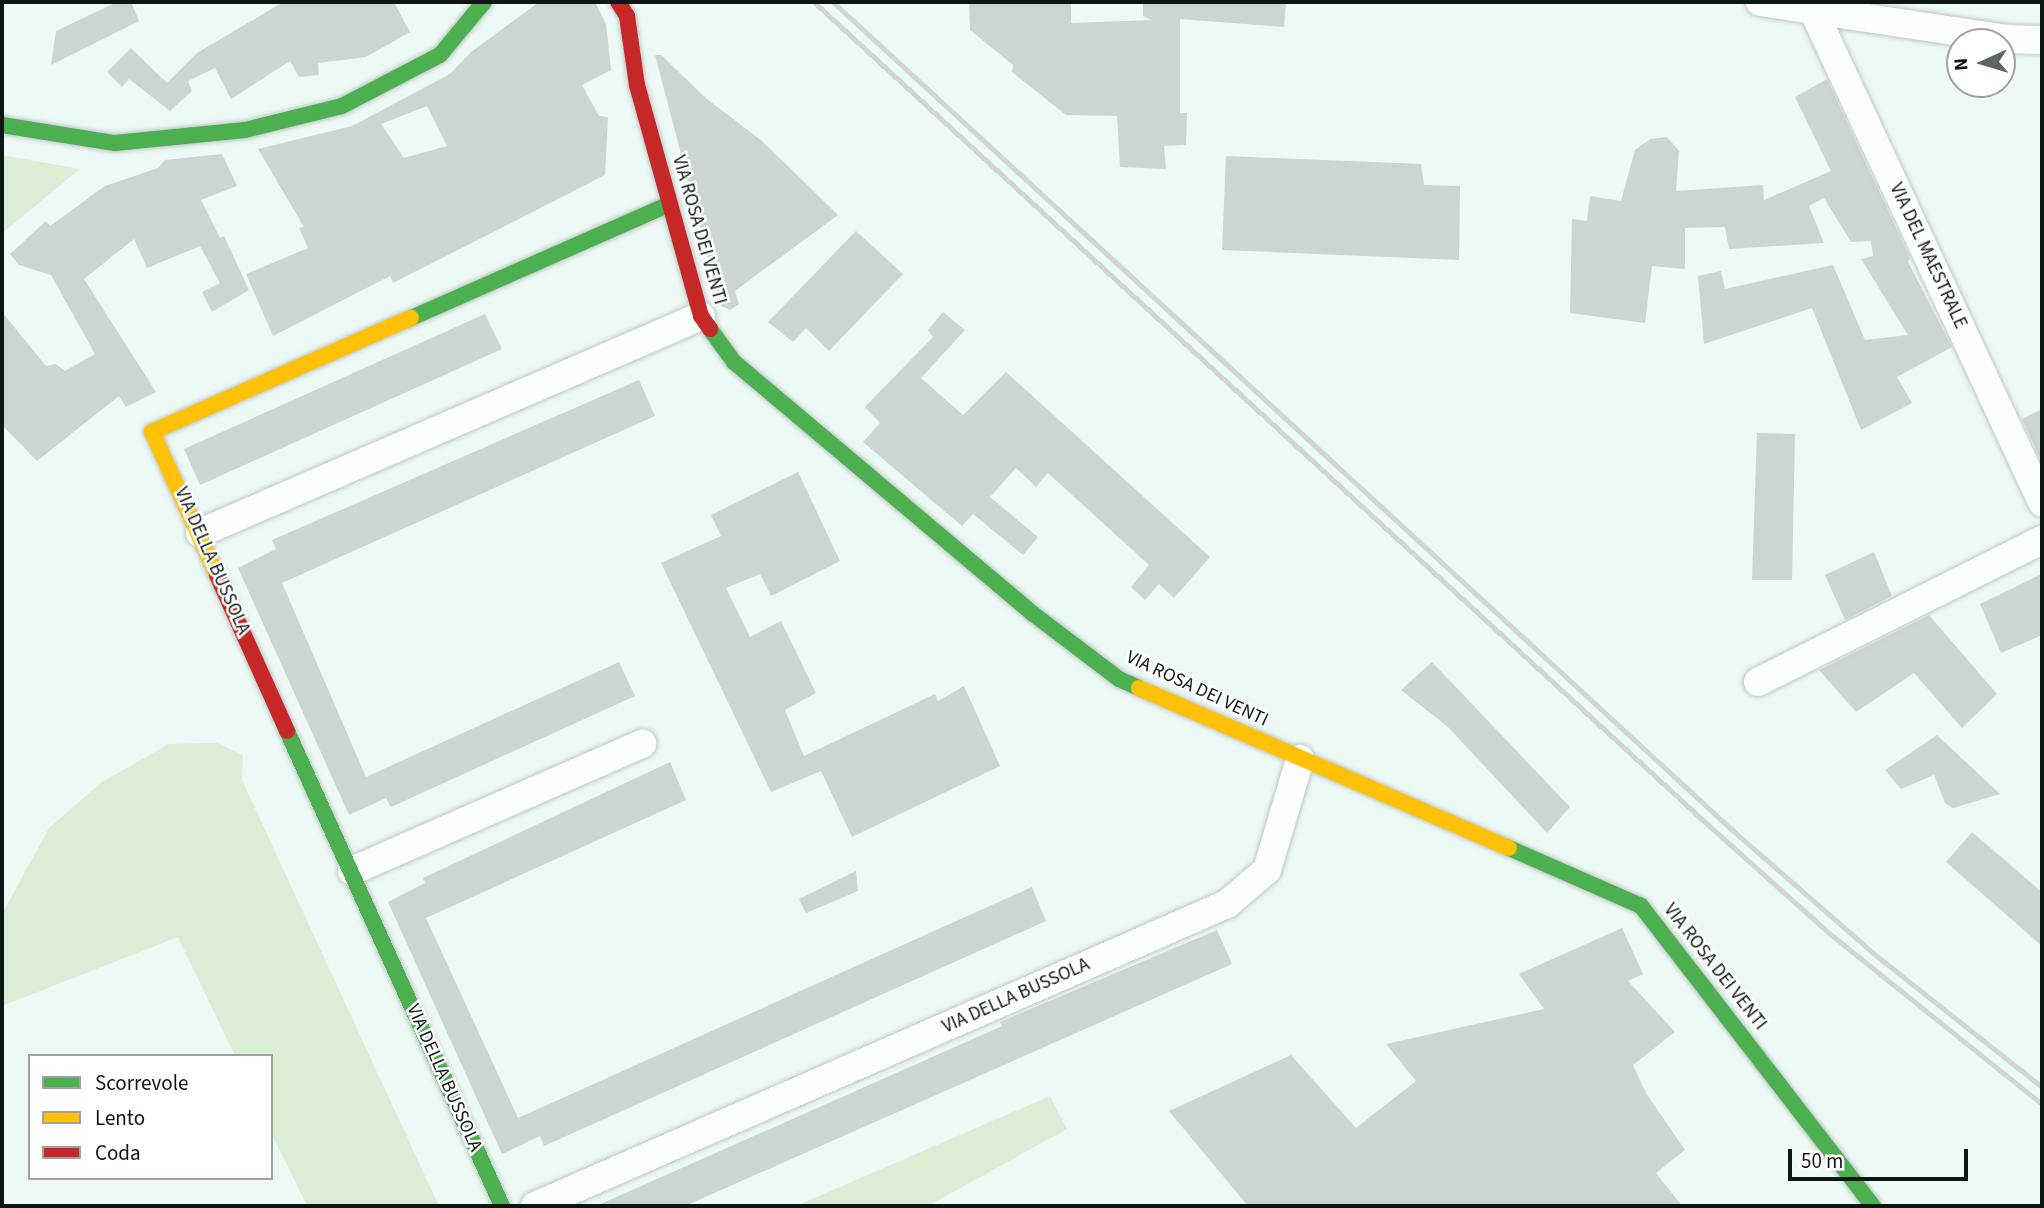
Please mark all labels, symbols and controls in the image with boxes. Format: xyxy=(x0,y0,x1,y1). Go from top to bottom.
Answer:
north arrow xyxy=(1946,28,2016,98)
text: N xyxy=(1948,57,1975,72)
street label: VIA ROSA DEI VENTI xyxy=(667,153,731,307)
street label: VIA DEL MAESTRALE xyxy=(1884,180,1972,332)
street label: VIA DELLA BUSSOLA xyxy=(169,484,255,638)
street label: VIA ROSA DEI VENTI xyxy=(1122,646,1272,732)
street label: VIA ROSA DEI VENTI xyxy=(1659,899,1771,1035)
street label: VIA DELLA BUSSOLA xyxy=(939,953,1093,1039)
street label: VIA DELLA BUSSOLA xyxy=(401,1001,487,1155)
legend xyxy=(28,1054,273,1180)
text: Scorrevole xyxy=(95,1068,189,1098)
text: Lento xyxy=(95,1103,145,1133)
scale bar xyxy=(1792,1134,1972,1178)
text: Coda xyxy=(95,1138,141,1168)
text: 50 m xyxy=(1801,1146,1843,1176)

